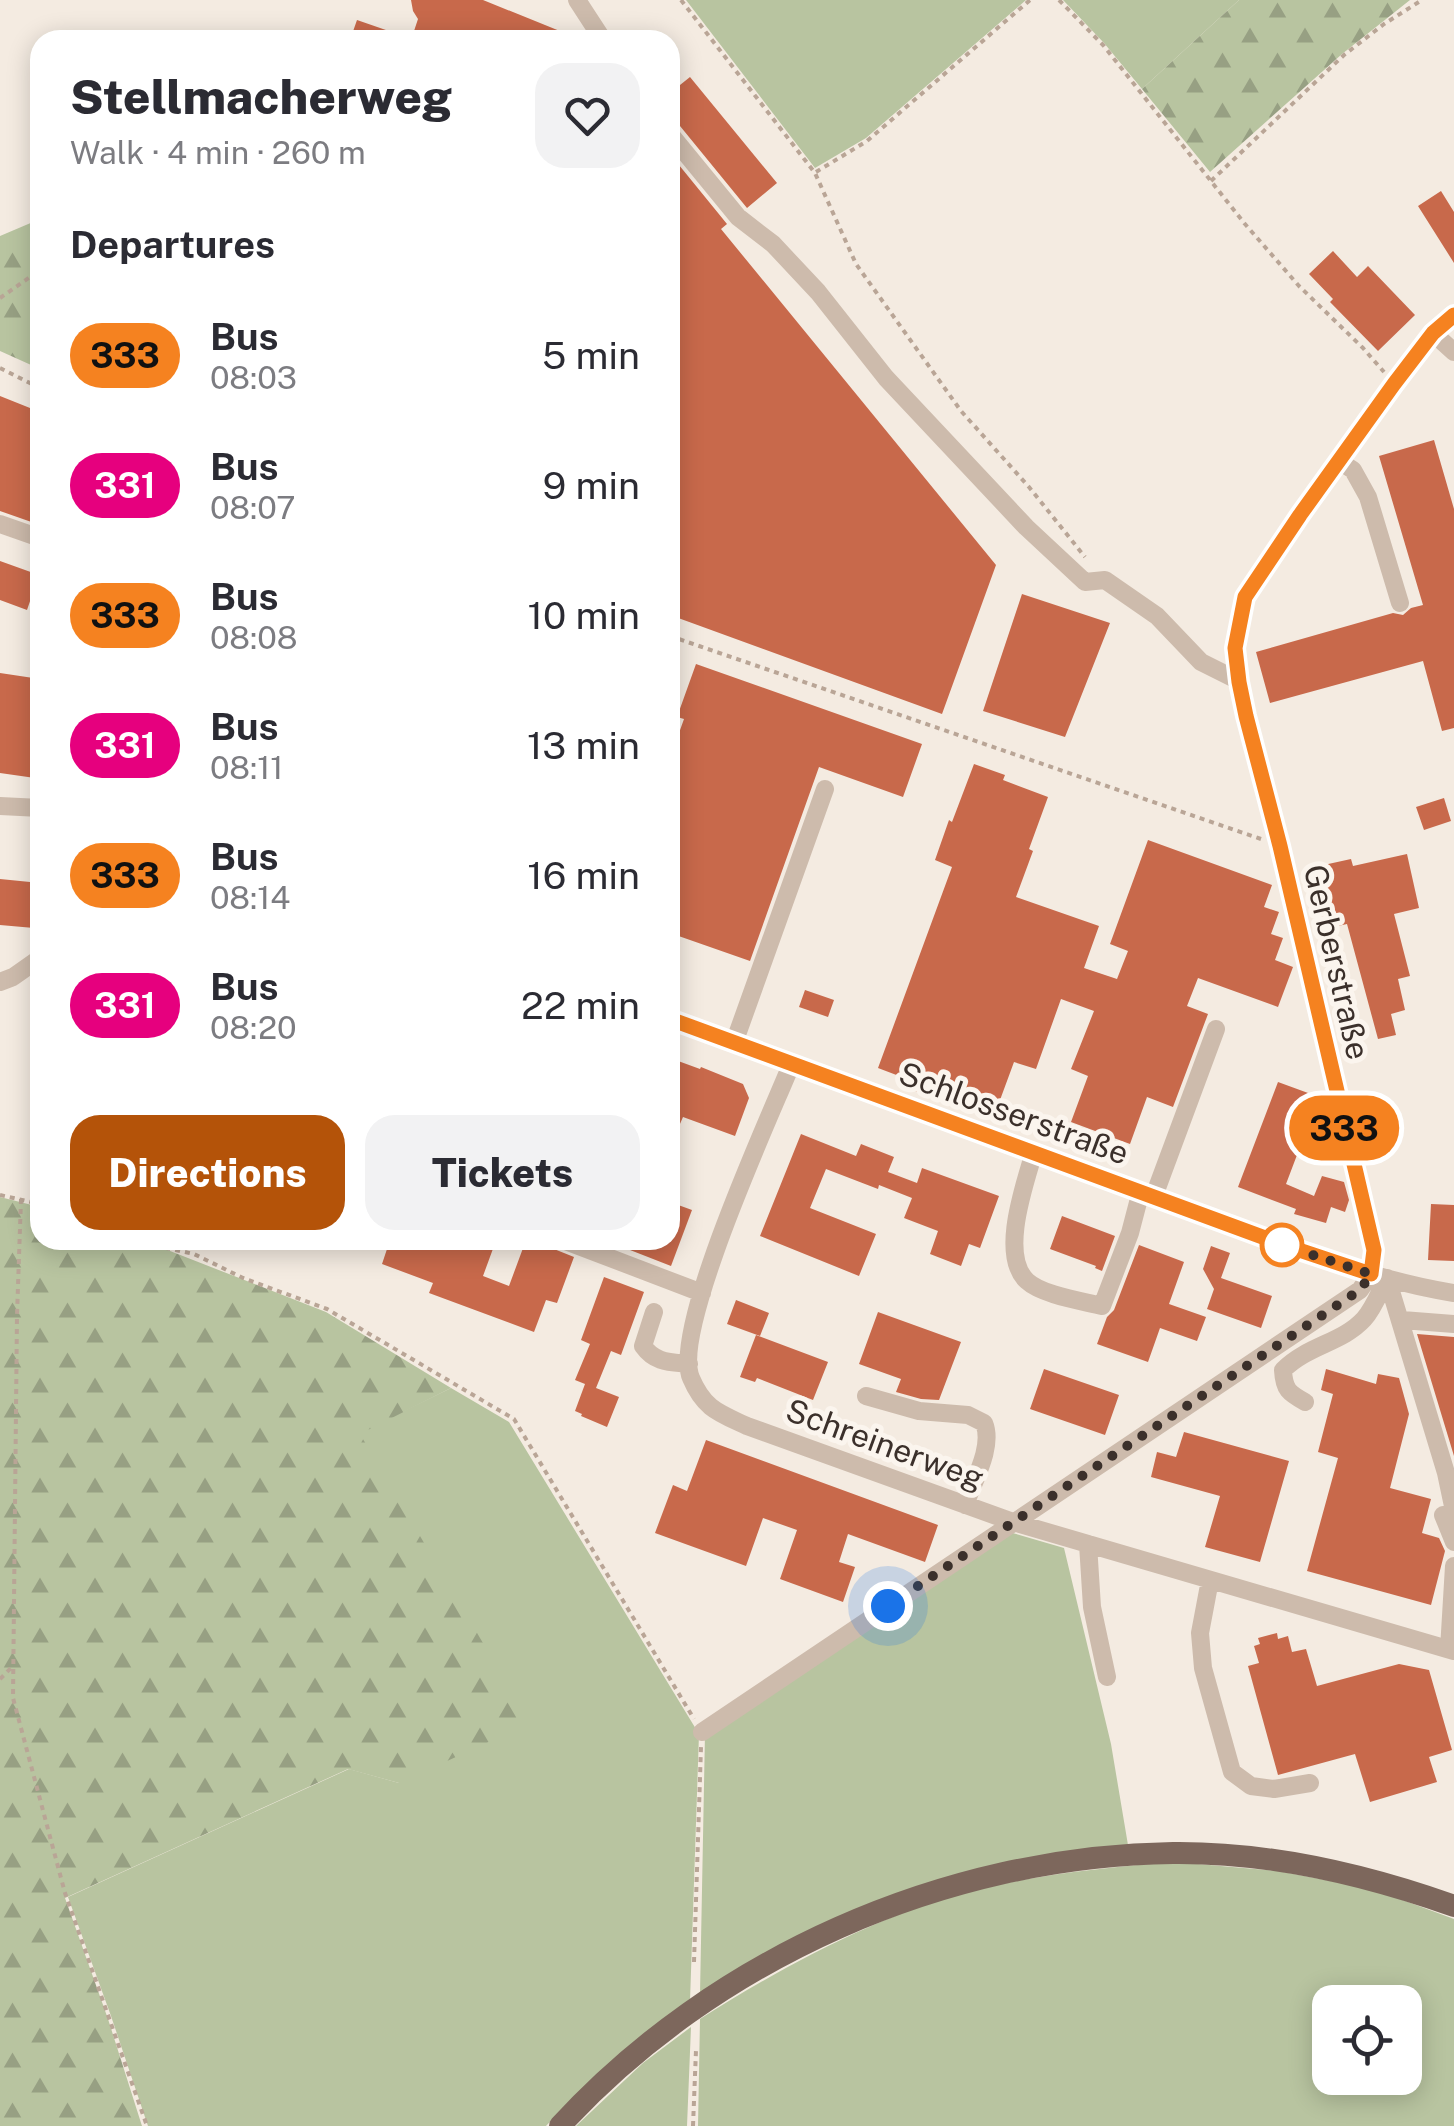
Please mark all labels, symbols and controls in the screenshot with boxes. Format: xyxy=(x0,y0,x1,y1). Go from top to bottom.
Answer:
button: heart xyxy=(535,63,640,168)
text: Stellmacherweg xyxy=(70,68,452,125)
text: Walk · 4 min · 260 m xyxy=(70,134,366,171)
text: Departures xyxy=(70,222,275,267)
text: Bus xyxy=(210,314,279,359)
text: 5 min xyxy=(542,333,640,378)
text: 333 xyxy=(90,335,160,376)
text: 08:03 xyxy=(210,359,297,396)
text: Bus xyxy=(210,444,279,489)
text: 9 min xyxy=(543,463,640,508)
text: 331 xyxy=(94,465,156,506)
text: 08:07 xyxy=(210,489,296,526)
text: Bus xyxy=(210,574,279,619)
text: 10 min xyxy=(528,593,640,638)
text: 333 xyxy=(90,595,160,636)
text: 08:08 xyxy=(210,619,297,656)
text: Bus xyxy=(210,704,279,749)
text: 13 min xyxy=(527,723,640,768)
text: 331 xyxy=(94,725,156,766)
text: 08:11 xyxy=(210,749,283,786)
text: Bus xyxy=(210,834,279,879)
text: 16 min xyxy=(527,853,640,898)
text: 333 xyxy=(90,855,160,896)
street label: Gerberstraße xyxy=(1297,861,1377,1063)
text: 08:14 xyxy=(210,879,290,916)
text: Bus xyxy=(210,964,279,1009)
text: 22 min xyxy=(521,983,640,1028)
text: 331 xyxy=(94,985,156,1026)
text: 08:20 xyxy=(210,1009,297,1046)
street label: Schlosserstraße xyxy=(894,1054,1134,1172)
line badge: 333 xyxy=(1286,1096,1402,1160)
text: 333 xyxy=(1309,1108,1379,1149)
button: Directions xyxy=(70,1115,345,1230)
button: Tickets xyxy=(365,1115,640,1230)
unlabelled marker xyxy=(1261,1224,1303,1266)
street label: Schreinerweg xyxy=(781,1391,989,1497)
your location xyxy=(863,1581,913,1631)
map controls xyxy=(1312,1985,1422,2095)
button: locate xyxy=(1312,1985,1422,2095)

